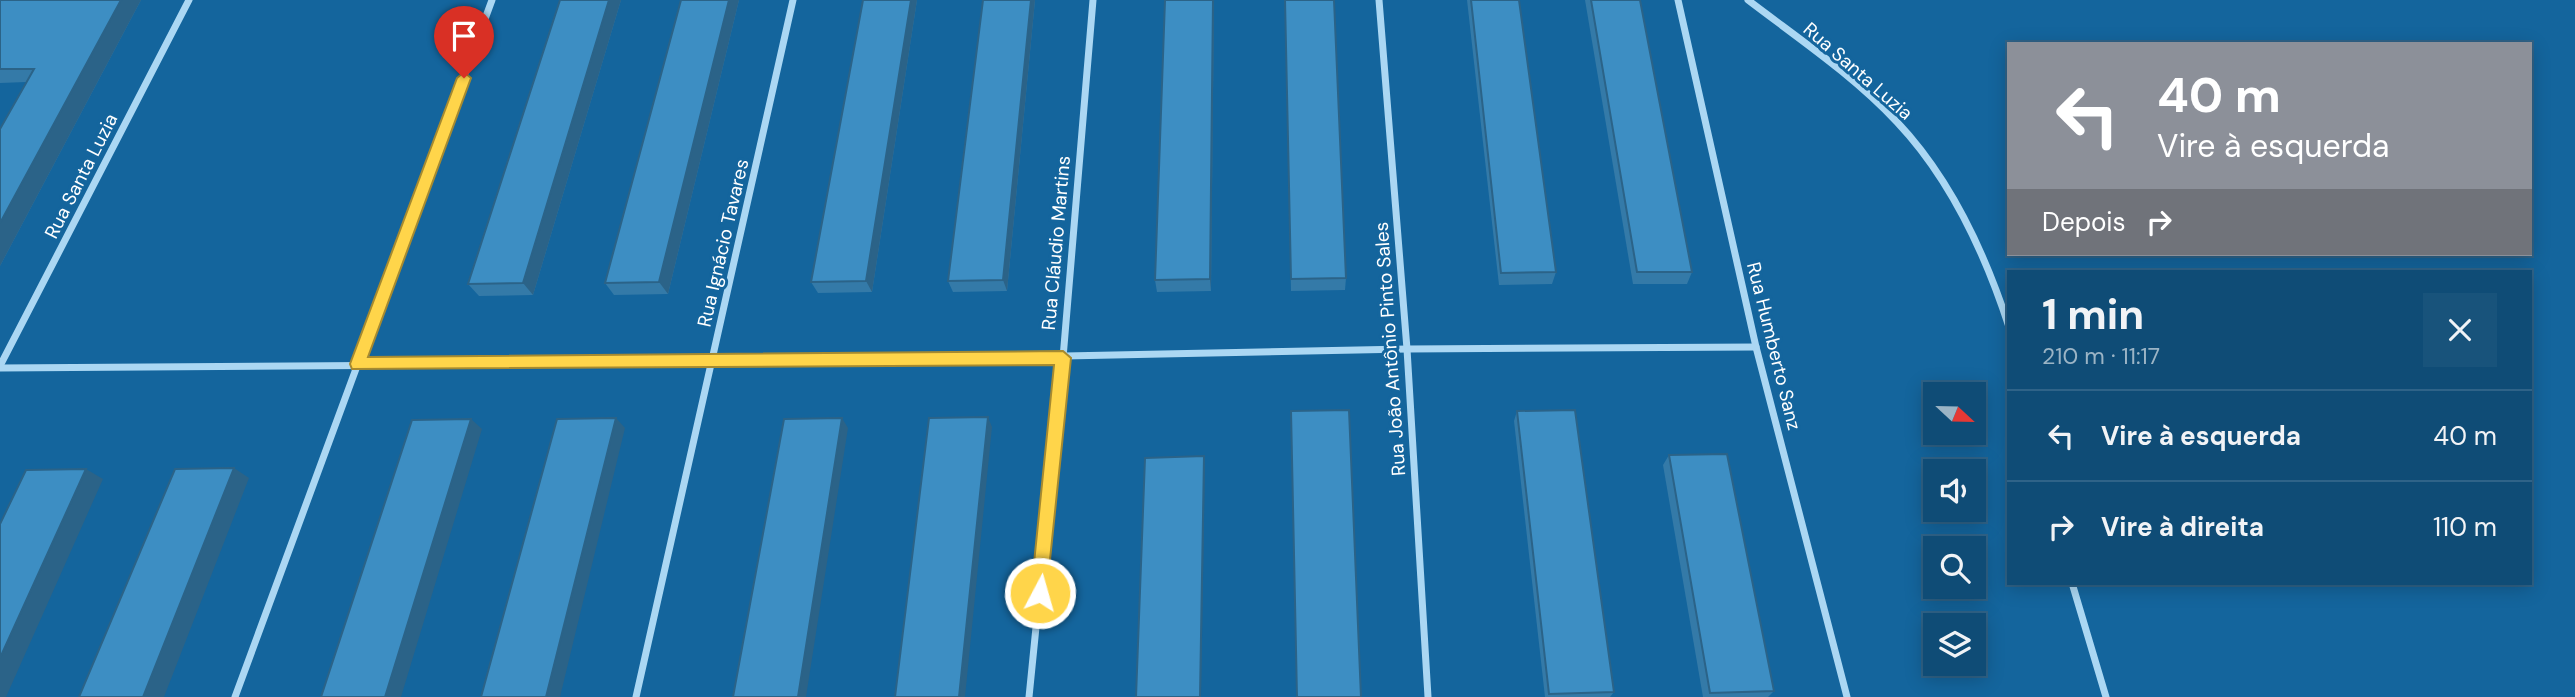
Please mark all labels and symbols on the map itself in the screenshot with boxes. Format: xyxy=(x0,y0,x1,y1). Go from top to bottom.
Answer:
pin xyxy=(434,6,494,78)
street label: Rua Santa Luzia xyxy=(1798,17,1918,125)
street label: Rua Santa Luzia xyxy=(39,109,123,243)
street label: Rua Cláudio Martins xyxy=(1036,155,1076,331)
street label: Rua Ignácio Tavares xyxy=(692,157,754,329)
street label: Rua João Antônio Pinto Sales xyxy=(1369,221,1411,477)
street label: Rua Humberto Sanz xyxy=(1741,259,1807,433)
north arrow xyxy=(1923,382,1986,444)
position arrow xyxy=(1003,556,1077,630)

